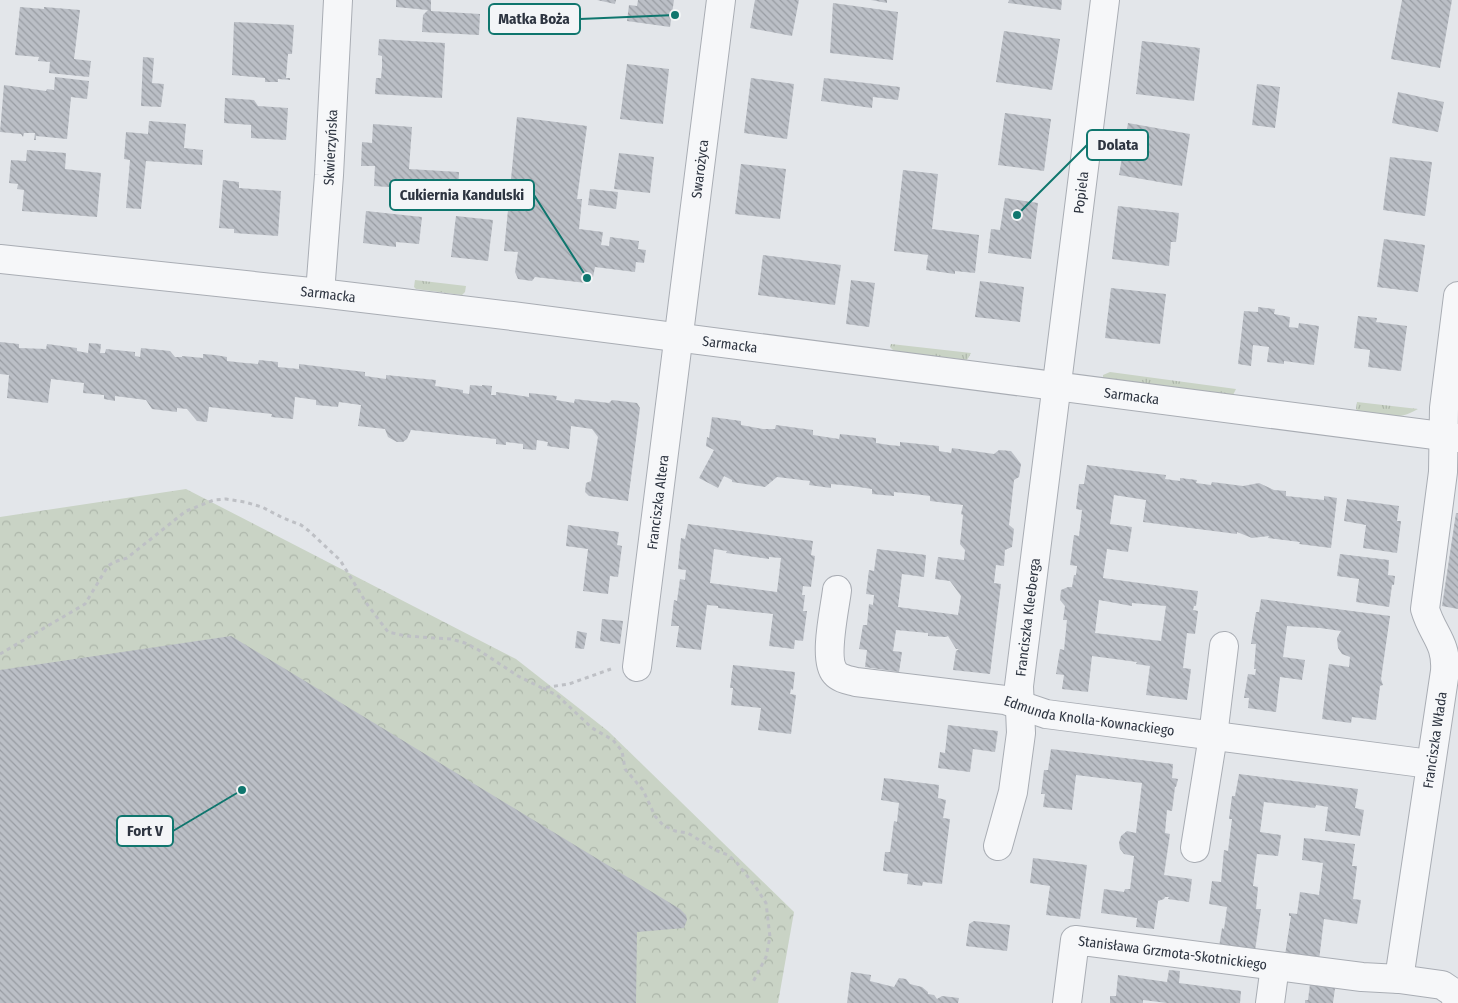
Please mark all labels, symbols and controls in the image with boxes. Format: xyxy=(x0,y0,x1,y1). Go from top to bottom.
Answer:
callout: Matka Boża xyxy=(489,4,580,34)
text: Matka Boża xyxy=(498,10,570,28)
street label: Skwierzyńska xyxy=(320,109,341,186)
callout: Dolata xyxy=(1087,130,1148,160)
text: Dolata xyxy=(1098,136,1139,154)
street label: Swarożyca xyxy=(688,139,712,199)
street label: Popiela xyxy=(1070,170,1092,215)
callout: Cukiernia Kandulski xyxy=(390,180,534,210)
text: Cukiernia Kandulski xyxy=(400,186,524,204)
street label: Sarmacka xyxy=(300,283,357,306)
street label: Sarmacka xyxy=(701,333,759,357)
street label: Sarmacka xyxy=(1103,384,1160,408)
street label: Franciszka Altera xyxy=(644,454,673,551)
street label: Franciszka Kleeberga xyxy=(1012,557,1044,677)
street label: Franciszka Włada xyxy=(1420,690,1451,790)
street label: Edmunda Knolla-Kownackiego xyxy=(1002,692,1175,740)
callout: Fort V xyxy=(117,816,173,846)
text: Fort V xyxy=(127,822,164,840)
street label: Stanisława Grzmota-Skotnickiego xyxy=(1077,932,1268,974)

